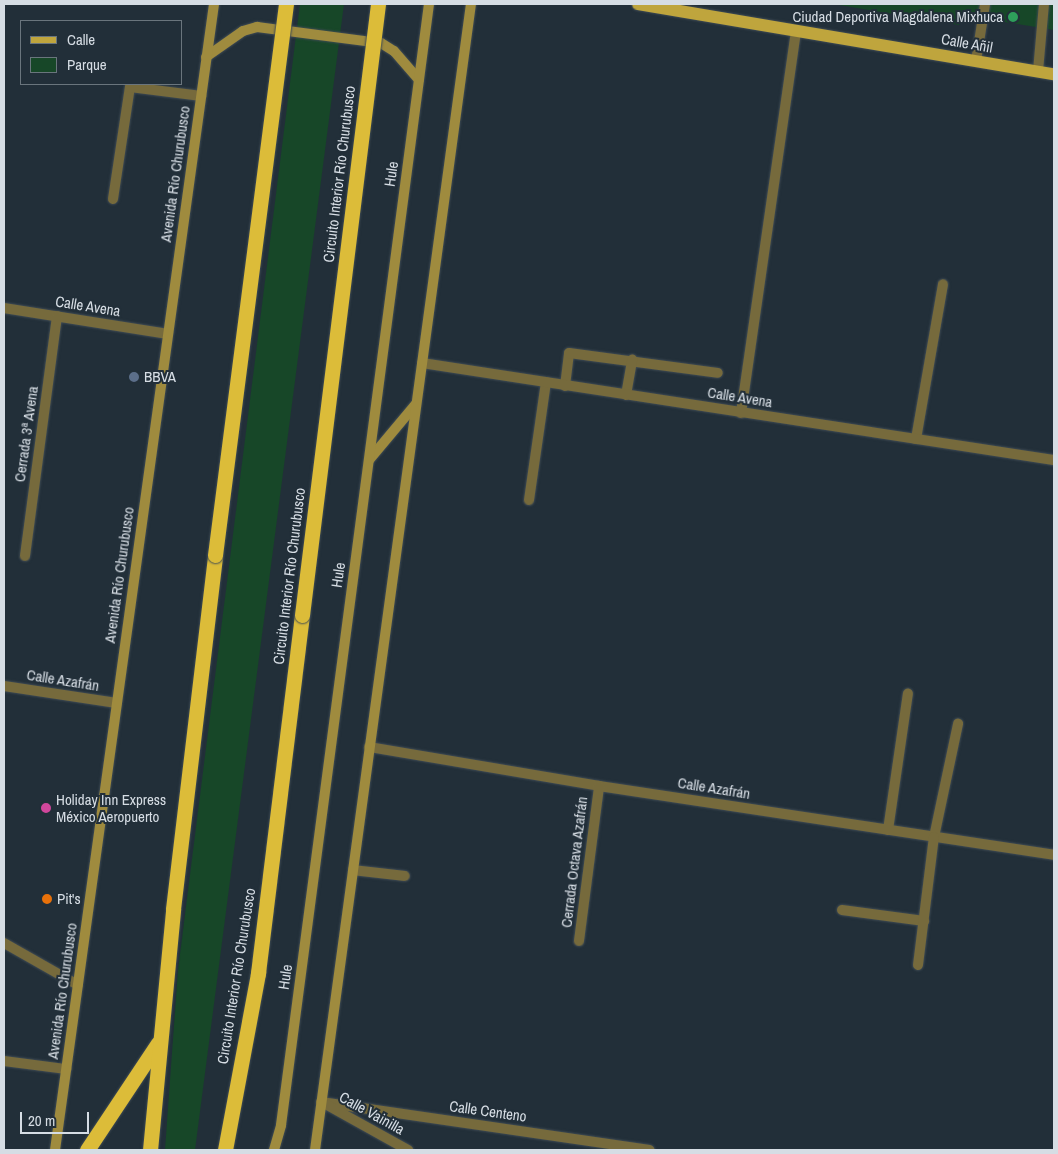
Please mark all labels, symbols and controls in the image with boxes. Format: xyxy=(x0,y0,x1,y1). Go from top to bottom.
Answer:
place label: Ciudad Deportiva Magdalena Mixhuca xyxy=(792,8,1003,26)
marker: Ciudad Deportiva Magdalena Mixhuca xyxy=(1007,11,1019,23)
legend xyxy=(20,20,182,85)
text: Calle xyxy=(67,29,95,50)
street label: Calle Añil xyxy=(940,30,994,56)
text: Parque xyxy=(67,54,107,75)
street label: Circuito Interior Río Churubusco xyxy=(319,85,359,263)
street label: Avenida Río Churubusco xyxy=(157,105,193,243)
street label: Hule xyxy=(380,160,402,188)
street label: Calle Avena xyxy=(54,292,122,320)
place label: BBVA xyxy=(144,368,176,386)
marker: BBVA xyxy=(128,371,140,383)
street label: Calle Avena xyxy=(706,383,774,411)
street label: Cerrada 3ª Avena xyxy=(10,385,42,483)
street label: Circuito Interior Río Churubusco xyxy=(269,487,309,665)
street label: Avenida Río Churubusco xyxy=(101,506,137,644)
street label: Hule xyxy=(327,561,349,589)
street label: Calle Azafrán xyxy=(25,665,101,695)
street label: Calle Azafrán xyxy=(676,773,752,803)
place label: Holiday Inn Express México Aeropuerto xyxy=(56,790,166,825)
street label: Cerrada Octava Azafrán xyxy=(557,795,591,929)
marker: Holiday Inn Express México Aeropuerto xyxy=(40,802,52,814)
street label: Circuito Interior Río Churubusco xyxy=(213,887,259,1065)
place label: Pit's xyxy=(57,890,81,908)
marker: Pit's xyxy=(41,893,53,905)
street label: Avenida Río Churubusco xyxy=(44,922,80,1060)
street label: Hule xyxy=(274,963,296,991)
street label: Calle Vainilla xyxy=(336,1088,408,1138)
street label: Calle Centeno xyxy=(448,1097,528,1125)
scale bar xyxy=(22,1102,91,1134)
text: 20 m xyxy=(28,1110,55,1131)

